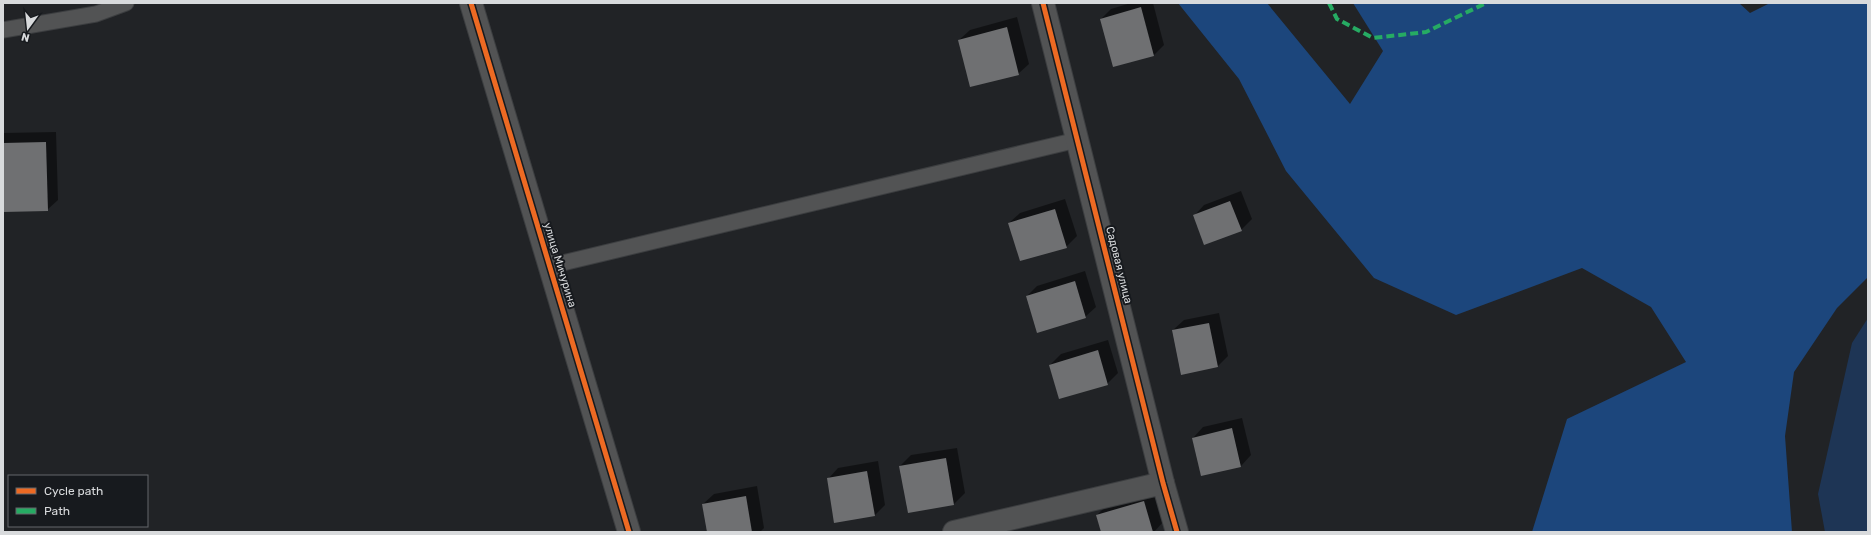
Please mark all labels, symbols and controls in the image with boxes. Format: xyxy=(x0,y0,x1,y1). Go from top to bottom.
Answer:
north arrow xyxy=(8,8,48,48)
text: N xyxy=(20,30,31,44)
street label: улица Мичурина xyxy=(541,221,579,309)
street label: Садовая улица xyxy=(1103,225,1135,305)
legend xyxy=(8,475,148,527)
text: Cycle path xyxy=(44,484,103,498)
text: Path xyxy=(44,504,70,518)

